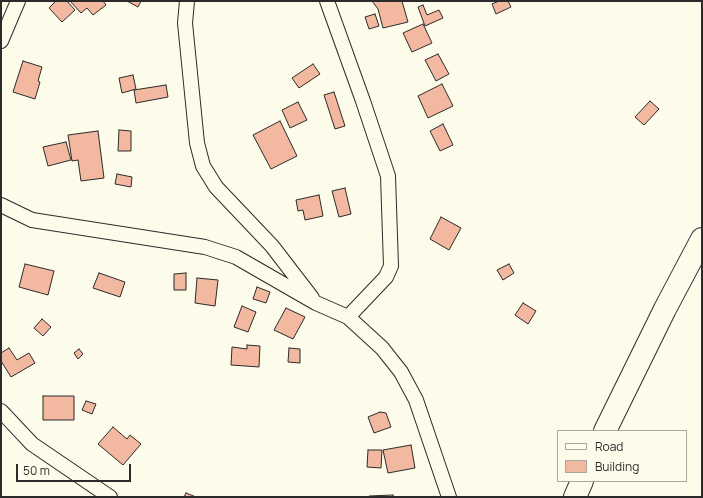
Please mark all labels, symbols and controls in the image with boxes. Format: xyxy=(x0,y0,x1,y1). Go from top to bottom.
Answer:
legend xyxy=(557,430,687,482)
text: Road xyxy=(595,438,623,455)
scale bar xyxy=(18,456,133,482)
text: Building xyxy=(595,458,639,475)
text: 50 m xyxy=(23,462,50,479)

